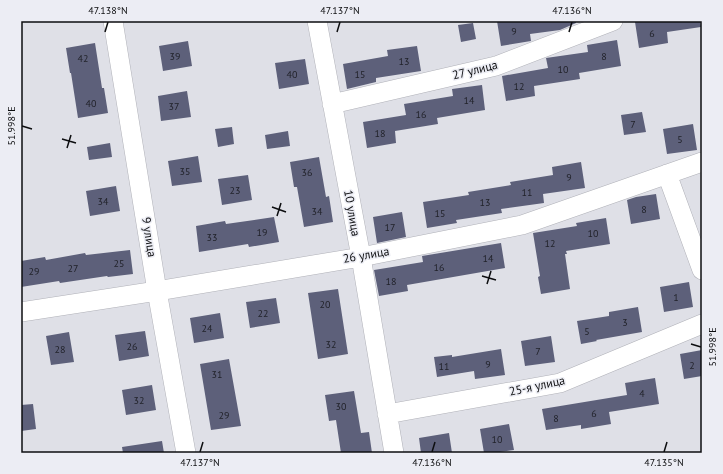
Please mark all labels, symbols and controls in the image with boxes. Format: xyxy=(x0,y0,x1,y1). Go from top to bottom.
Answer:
text: 47.138°N xyxy=(88,4,128,17)
text: 47.137°N xyxy=(320,4,360,17)
text: 47.136°N xyxy=(552,4,592,17)
house number: 9 xyxy=(511,25,517,38)
house number: 6 xyxy=(649,27,655,40)
house number: 39 xyxy=(170,50,180,63)
house number: 8 xyxy=(601,50,607,63)
house number: 42 xyxy=(78,52,88,65)
house number: 13 xyxy=(399,55,409,68)
street label: 27 улица xyxy=(451,57,499,82)
house number: 10 xyxy=(558,63,569,76)
house number: 40 xyxy=(287,68,298,81)
house number: 15 xyxy=(355,68,365,81)
house number: 12 xyxy=(514,80,524,93)
house number: 14 xyxy=(464,94,475,107)
house number: 40 xyxy=(86,97,97,110)
house number: 37 xyxy=(169,100,179,113)
text: 51.998°E xyxy=(5,107,18,146)
house number: 16 xyxy=(416,108,426,121)
house number: 7 xyxy=(630,118,636,131)
house number: 18 xyxy=(375,127,385,140)
house number: 5 xyxy=(677,133,683,146)
house number: 35 xyxy=(180,165,190,178)
house number: 36 xyxy=(302,166,312,179)
house number: 9 xyxy=(566,171,572,184)
house number: 23 xyxy=(230,184,240,197)
house number: 11 xyxy=(522,186,532,199)
street label: 10 улица xyxy=(341,189,364,237)
house number: 34 xyxy=(98,195,109,208)
house number: 13 xyxy=(480,196,490,209)
house number: 8 xyxy=(641,203,647,216)
house number: 34 xyxy=(312,205,323,218)
house number: 15 xyxy=(435,207,445,220)
street label: 9 улица xyxy=(139,216,160,258)
house number: 17 xyxy=(385,221,395,234)
house number: 19 xyxy=(257,226,267,239)
house number: 10 xyxy=(588,227,599,240)
house number: 33 xyxy=(207,231,217,244)
house number: 12 xyxy=(545,237,555,250)
street label: 26 улица xyxy=(342,243,390,266)
house number: 14 xyxy=(483,252,494,265)
house number: 25 xyxy=(114,257,124,270)
house number: 16 xyxy=(434,261,444,274)
house number: 27 xyxy=(68,262,78,275)
house number: 29 xyxy=(29,265,39,278)
house number: 18 xyxy=(386,275,396,288)
house number: 1 xyxy=(673,291,679,304)
house number: 20 xyxy=(320,298,331,311)
house number: 22 xyxy=(258,307,268,320)
house number: 3 xyxy=(622,316,628,329)
house number: 24 xyxy=(202,322,213,335)
house number: 5 xyxy=(584,325,590,338)
text: 51.998°E xyxy=(706,328,719,367)
house number: 32 xyxy=(326,338,336,351)
house number: 26 xyxy=(127,340,137,353)
house number: 28 xyxy=(55,343,65,356)
house number: 7 xyxy=(535,345,541,358)
house number: 9 xyxy=(485,358,491,371)
house number: 2 xyxy=(689,359,695,372)
house number: 11 xyxy=(439,360,449,373)
house number: 31 xyxy=(212,368,222,381)
street label: 25-я улица xyxy=(508,372,566,399)
house number: 4 xyxy=(639,387,645,400)
house number: 32 xyxy=(134,394,144,407)
house number: 30 xyxy=(336,400,347,413)
house number: 6 xyxy=(591,407,597,420)
house number: 29 xyxy=(219,409,229,422)
house number: 8 xyxy=(553,412,559,425)
house number: 10 xyxy=(492,433,503,446)
text: 47.137°N xyxy=(180,456,220,469)
text: 47.136°N xyxy=(412,456,452,469)
text: 47.135°N xyxy=(644,456,684,469)

